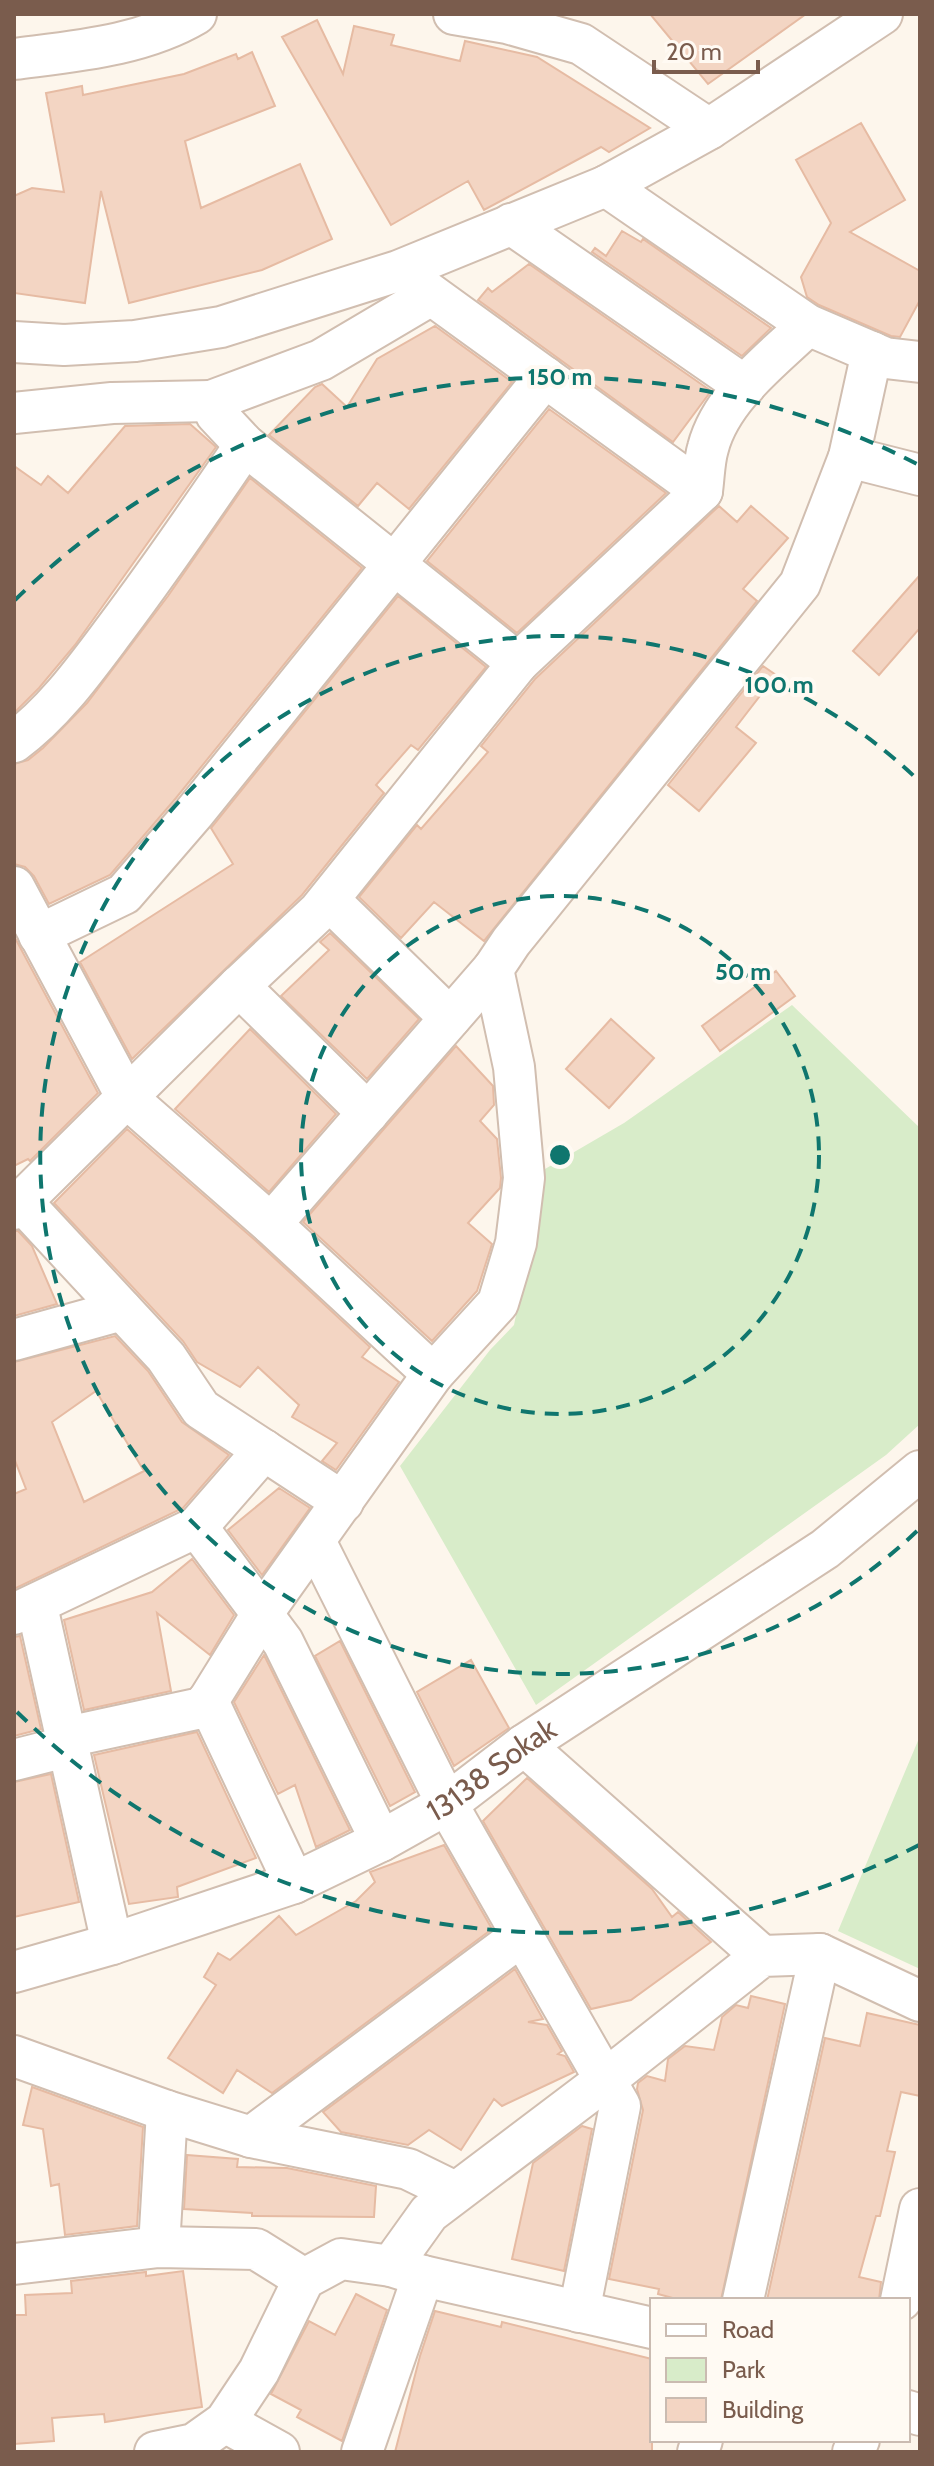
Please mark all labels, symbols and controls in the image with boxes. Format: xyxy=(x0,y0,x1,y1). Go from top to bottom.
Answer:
scale bar xyxy=(654,24,758,74)
text: 20 m xyxy=(666,37,722,66)
text: 150 m xyxy=(528,362,592,391)
text: 100 m xyxy=(744,670,814,699)
text: 50 m xyxy=(715,957,771,986)
centre of rings xyxy=(546,1141,574,1169)
street label: 13138 Sokak xyxy=(420,1710,564,1830)
legend xyxy=(650,2298,910,2442)
text: Road xyxy=(722,2315,774,2344)
text: Park xyxy=(722,2355,765,2384)
text: Building xyxy=(722,2395,804,2424)

